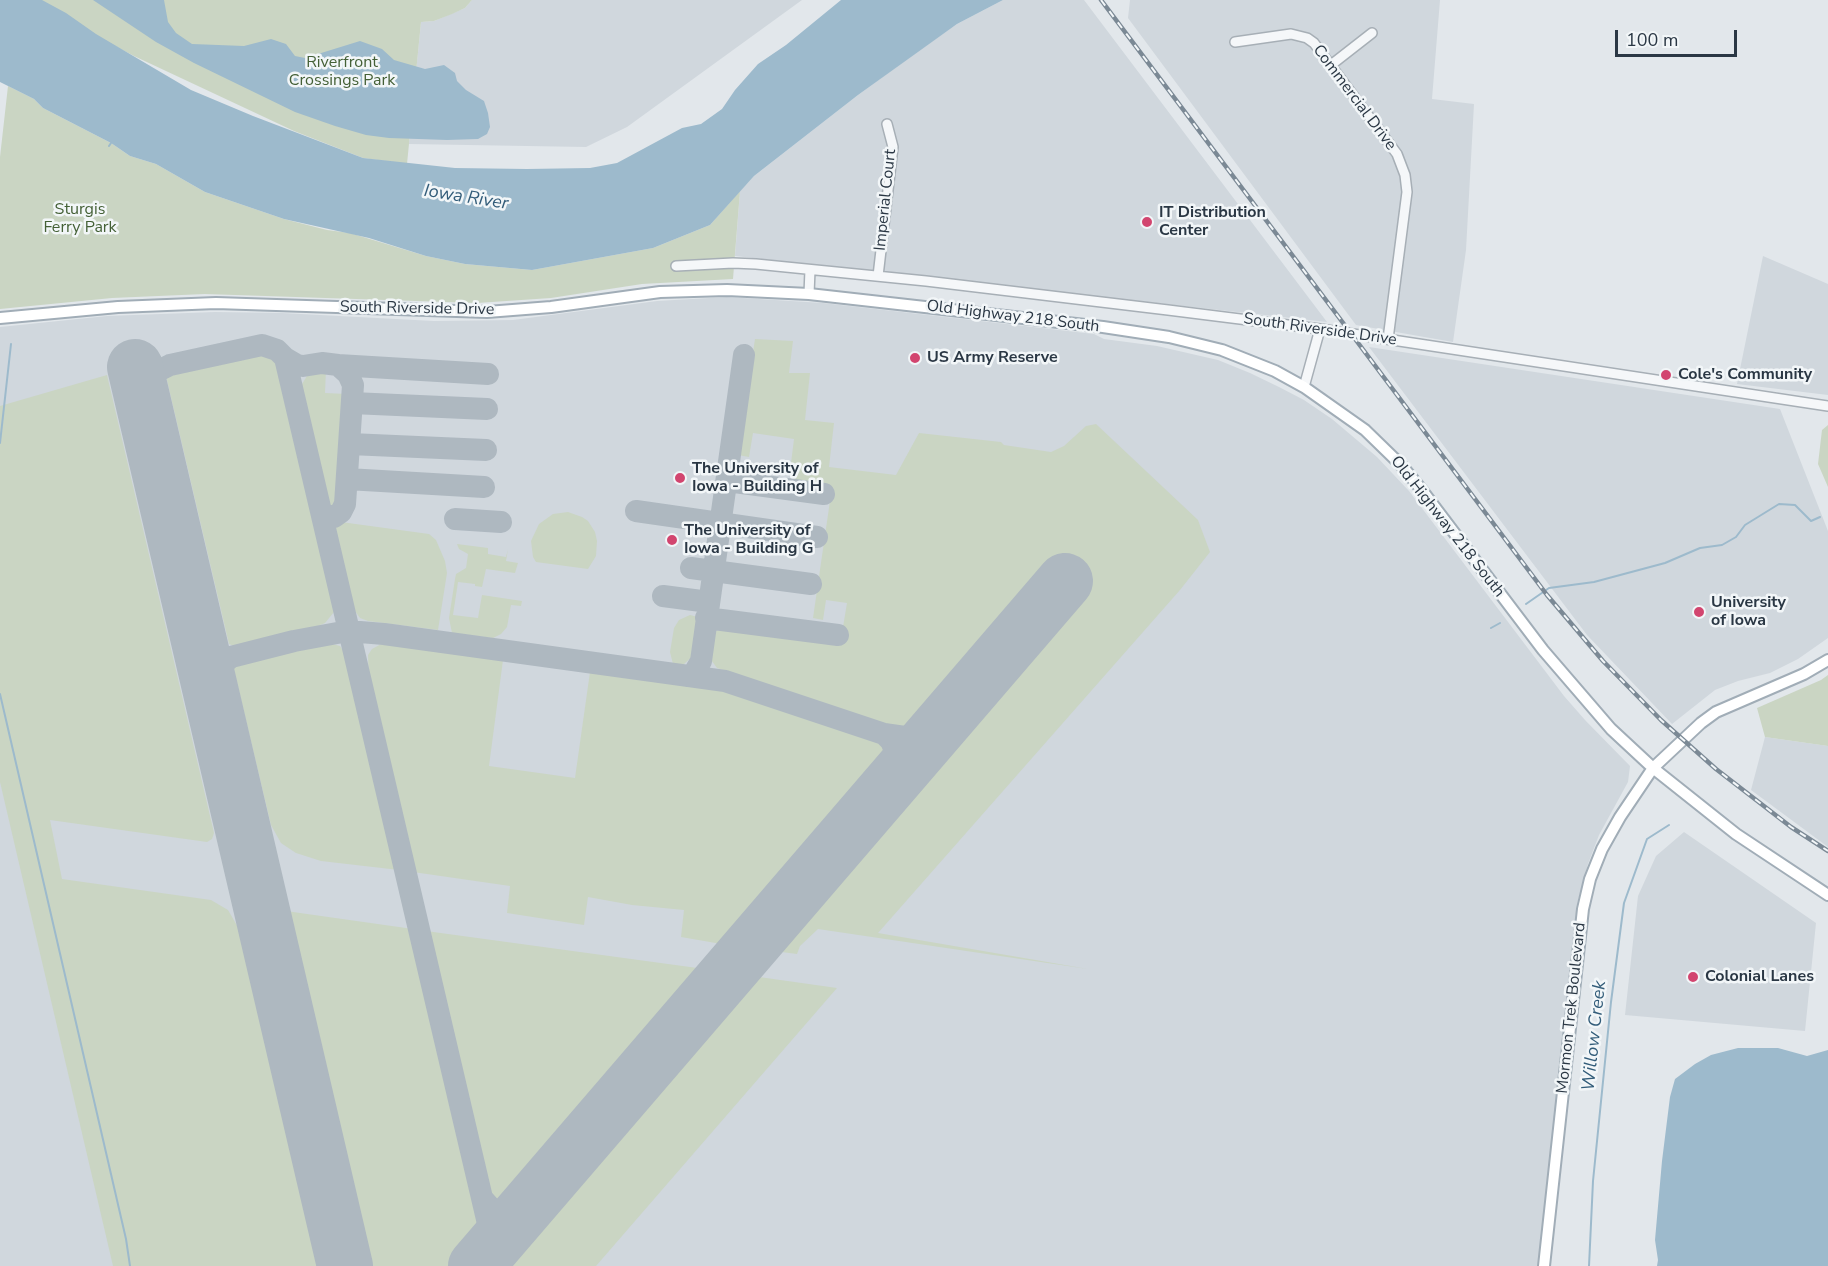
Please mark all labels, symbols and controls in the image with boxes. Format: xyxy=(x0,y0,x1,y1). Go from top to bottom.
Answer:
scale bar xyxy=(1618,18,1740,56)
text: 100 m xyxy=(1626,28,1678,52)
street label: Commercial Drive xyxy=(1308,41,1400,155)
park label: Riverfront Crossings Park xyxy=(289,53,395,91)
street label: Imperial Court xyxy=(871,148,901,252)
water label: Iowa River xyxy=(422,181,510,215)
park label: Sturgis Ferry Park xyxy=(43,200,117,238)
place label: IT Distribution Center xyxy=(1159,203,1266,241)
marker: IT Distribution Center xyxy=(1140,215,1154,229)
street label: Old Highway 218 South xyxy=(925,297,1101,337)
street label: South Riverside Drive xyxy=(340,298,494,320)
street label: South Riverside Drive xyxy=(1242,310,1398,350)
place label: US Army Reserve xyxy=(927,348,1058,368)
marker: US Army Reserve xyxy=(908,351,922,365)
place label: Cole's Community xyxy=(1678,365,1812,385)
marker: Cole's Community xyxy=(1659,368,1673,382)
street label: Old Highway 218 South xyxy=(1386,453,1508,601)
place label: The University of Iowa - Building H xyxy=(692,459,822,497)
marker: The University of Iowa - Building H xyxy=(673,471,687,485)
place label: The University of Iowa - Building G xyxy=(684,521,814,559)
marker: The University of Iowa - Building G xyxy=(665,533,679,547)
place label: University of Iowa xyxy=(1711,593,1786,631)
marker: University of Iowa xyxy=(1692,605,1706,619)
street label: Mormon Trek Boulevard xyxy=(1553,921,1591,1095)
place label: Colonial Lanes xyxy=(1705,967,1814,987)
marker: Colonial Lanes xyxy=(1686,970,1700,984)
water label: Willow Creek xyxy=(1578,980,1612,1092)

